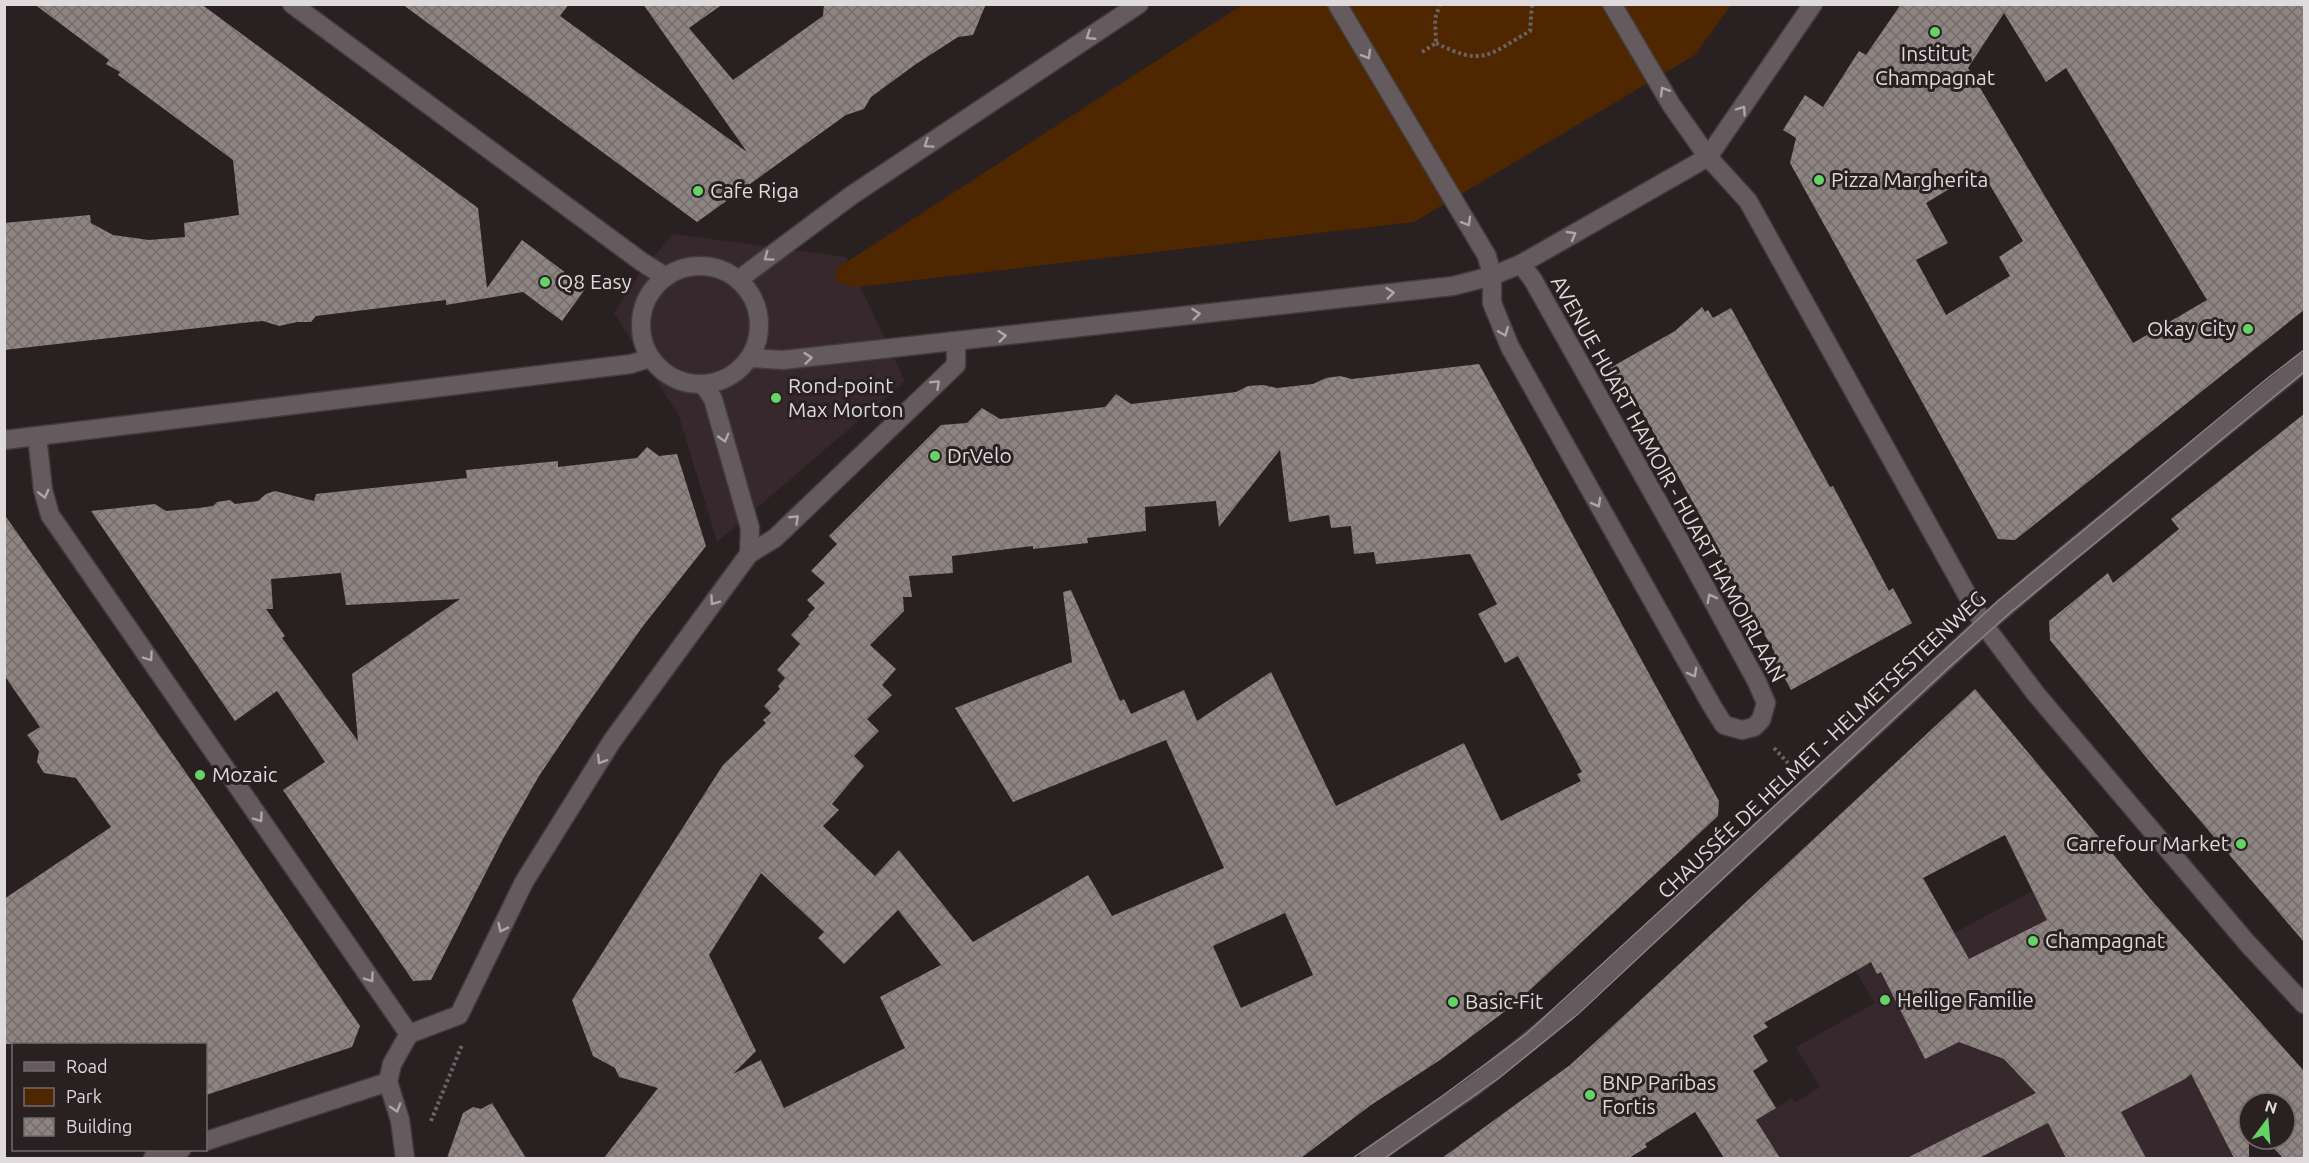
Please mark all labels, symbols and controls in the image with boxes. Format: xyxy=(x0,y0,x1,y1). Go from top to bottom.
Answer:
marker: Institut Champagnat xyxy=(1928,25,1942,39)
one-way arrow xyxy=(1086,29,1096,41)
place label: Institut Champagnat xyxy=(1875,41,1995,89)
one-way arrow xyxy=(1359,49,1371,59)
one-way arrow xyxy=(1659,87,1671,97)
one-way arrow xyxy=(1735,105,1746,116)
one-way arrow xyxy=(924,137,934,149)
place label: Pizza Margherita xyxy=(1831,167,1988,191)
marker: Pizza Margherita xyxy=(1812,173,1826,187)
place label: Cafe Riga xyxy=(710,178,799,202)
marker: Cafe Riga xyxy=(691,184,705,198)
one-way arrow xyxy=(1460,216,1472,226)
one-way arrow xyxy=(1566,231,1576,243)
one-way arrow xyxy=(764,249,775,260)
place label: Q8 Easy xyxy=(557,269,632,293)
street label: AVENUE HUART HAMOIR - HUART HAMOIRLAAN xyxy=(1547,271,1791,686)
marker: Q8 Easy xyxy=(538,275,552,289)
one-way arrow xyxy=(1385,287,1394,300)
one-way arrow xyxy=(1191,308,1201,321)
place label: Okay City xyxy=(2147,316,2236,340)
marker: Okay City xyxy=(2241,322,2255,336)
one-way arrow xyxy=(1496,326,1509,337)
one-way arrow xyxy=(998,330,1007,343)
one-way arrow xyxy=(804,352,813,364)
place label: Rond-point Max Morton xyxy=(788,373,903,421)
one-way arrow xyxy=(928,380,939,391)
marker: Rond-point Max Morton xyxy=(769,391,783,405)
one-way arrow xyxy=(717,432,729,443)
place label: DrVelo xyxy=(947,443,1012,467)
marker: DrVelo xyxy=(928,449,942,463)
one-way arrow xyxy=(37,489,50,499)
one-way arrow xyxy=(1590,497,1601,507)
one-way arrow xyxy=(788,515,799,526)
street label: CHAUSSÉE DE HELMET - HELMETSESTEENWEG xyxy=(1652,586,1990,903)
one-way arrow xyxy=(1707,594,1718,604)
one-way arrow xyxy=(710,595,721,606)
one-way arrow xyxy=(142,651,153,662)
one-way arrow xyxy=(1686,667,1697,677)
one-way arrow xyxy=(596,754,608,764)
place label: Mozaic xyxy=(212,762,278,786)
marker: Mozaic xyxy=(193,768,207,782)
one-way arrow xyxy=(252,811,263,822)
place label: Carrefour Market xyxy=(2066,831,2229,855)
marker: Carrefour Market xyxy=(2234,837,2248,851)
one-way arrow xyxy=(498,921,510,932)
place label: Champagnat xyxy=(2045,928,2165,952)
marker: Champagnat xyxy=(2026,934,2040,948)
one-way arrow xyxy=(363,972,374,983)
place label: Heilige Familie xyxy=(1897,987,2034,1011)
place label: Basic-Fit xyxy=(1465,989,1543,1013)
marker: Heilige Familie xyxy=(1878,993,1892,1007)
marker: Basic-Fit xyxy=(1446,995,1460,1009)
legend xyxy=(12,1043,207,1151)
text: Road xyxy=(66,1056,108,1076)
place label: BNP Paribas Fortis xyxy=(1602,1070,1716,1118)
text: Park xyxy=(66,1086,102,1106)
marker: BNP Paribas Fortis xyxy=(1583,1088,1597,1102)
north arrow xyxy=(2237,1091,2297,1151)
text: N xyxy=(2263,1096,2279,1117)
one-way arrow xyxy=(389,1102,401,1113)
text: Building xyxy=(66,1116,132,1136)

